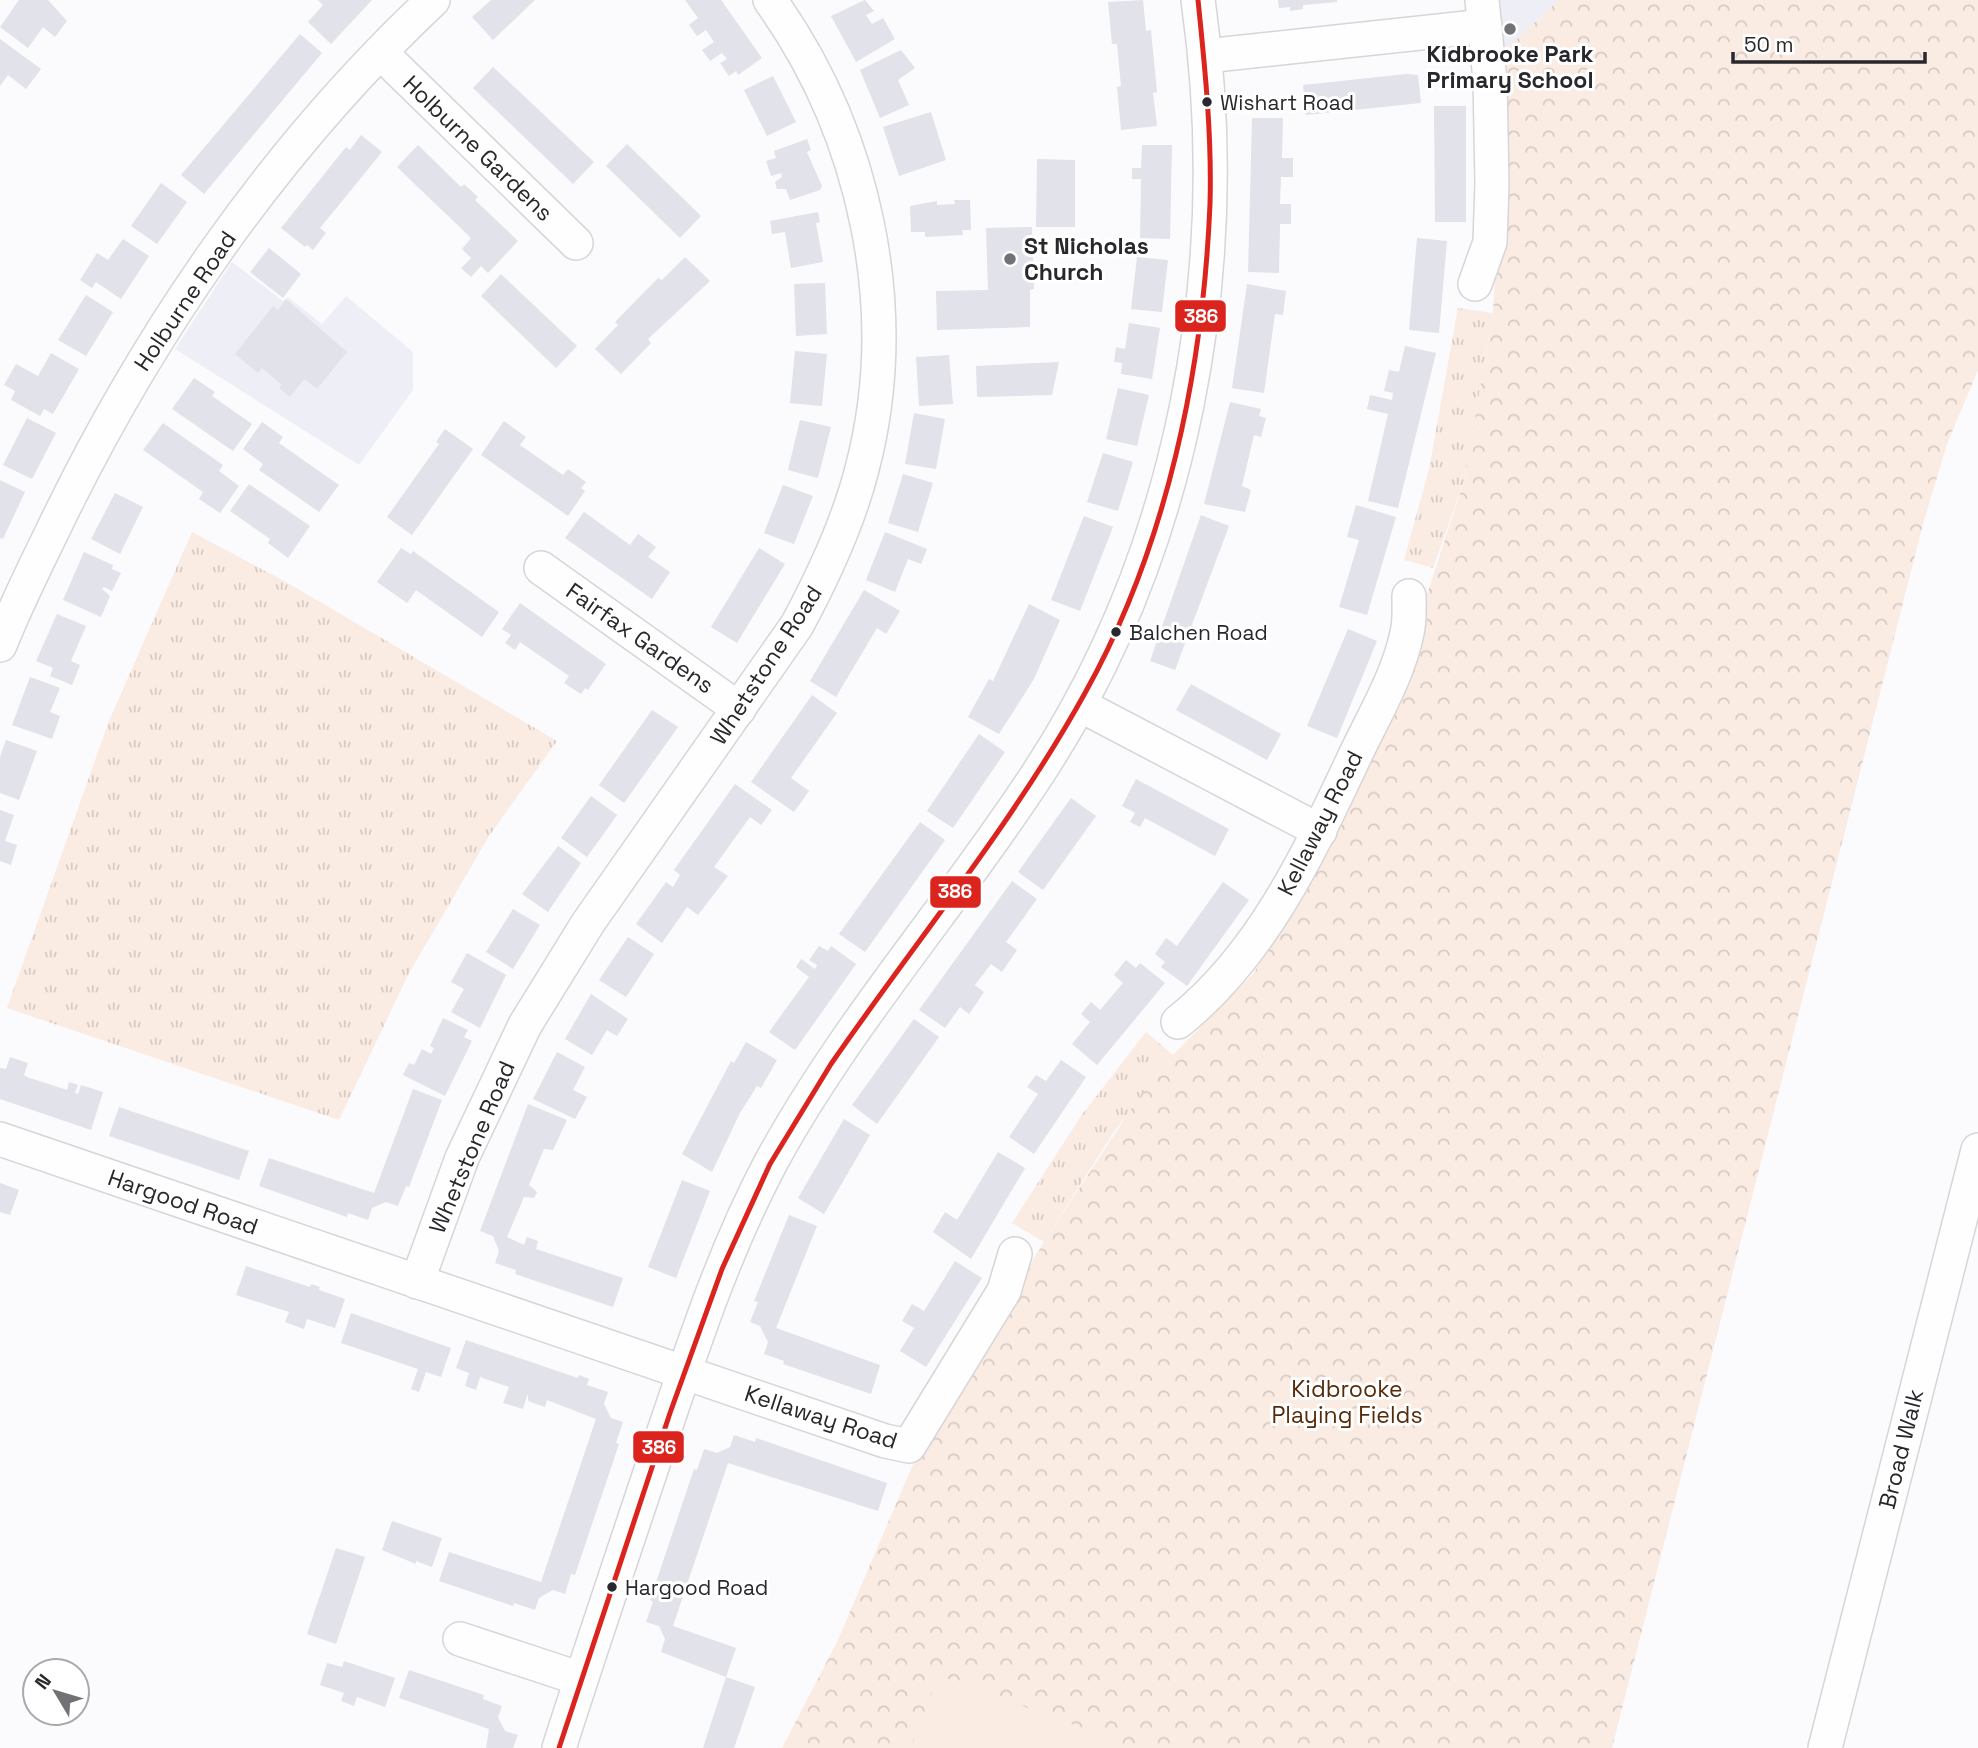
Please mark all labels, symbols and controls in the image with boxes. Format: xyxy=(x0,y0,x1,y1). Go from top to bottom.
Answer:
marker: Kidbrooke Park Primary School xyxy=(1502,21,1518,37)
scale bar xyxy=(1733,21,1926,65)
text: 50 m xyxy=(1744,31,1794,58)
place label: Kidbrooke Park Primary School xyxy=(1426,39,1594,95)
street label: Holburne Gardens xyxy=(397,69,559,227)
place label: Wishart Road xyxy=(1220,89,1354,116)
marker: Wishart Road xyxy=(1200,95,1214,109)
street label: Holburne Road xyxy=(127,225,243,377)
place label: St Nicholas Church xyxy=(1024,231,1149,287)
marker: St Nicholas Church xyxy=(1002,251,1018,267)
line badge: 386 xyxy=(1174,299,1227,333)
text: 386 xyxy=(1184,304,1218,329)
street label: Fairfax Gardens xyxy=(560,576,720,700)
street label: Whetstone Road xyxy=(703,580,829,750)
place label: Balchen Road xyxy=(1129,619,1268,646)
marker: Balchen Road xyxy=(1109,625,1123,639)
street label: Kellaway Road xyxy=(1271,745,1369,901)
line badge: 386 xyxy=(929,875,982,909)
text: 386 xyxy=(938,879,972,904)
street label: Whetstone Road xyxy=(422,1056,522,1238)
street label: Hargood Road xyxy=(104,1162,262,1242)
park label: Kidbrooke Playing Fields xyxy=(1271,1374,1423,1430)
street label: Kellaway Road xyxy=(741,1378,901,1456)
street label: Broad Walk xyxy=(1872,1386,1930,1512)
line badge: 386 xyxy=(632,1430,685,1464)
text: 386 xyxy=(642,1435,676,1460)
place label: Hargood Road xyxy=(625,1574,768,1601)
marker: Hargood Road xyxy=(605,1580,619,1594)
north arrow xyxy=(21,1657,91,1727)
text: N xyxy=(29,1669,57,1695)

